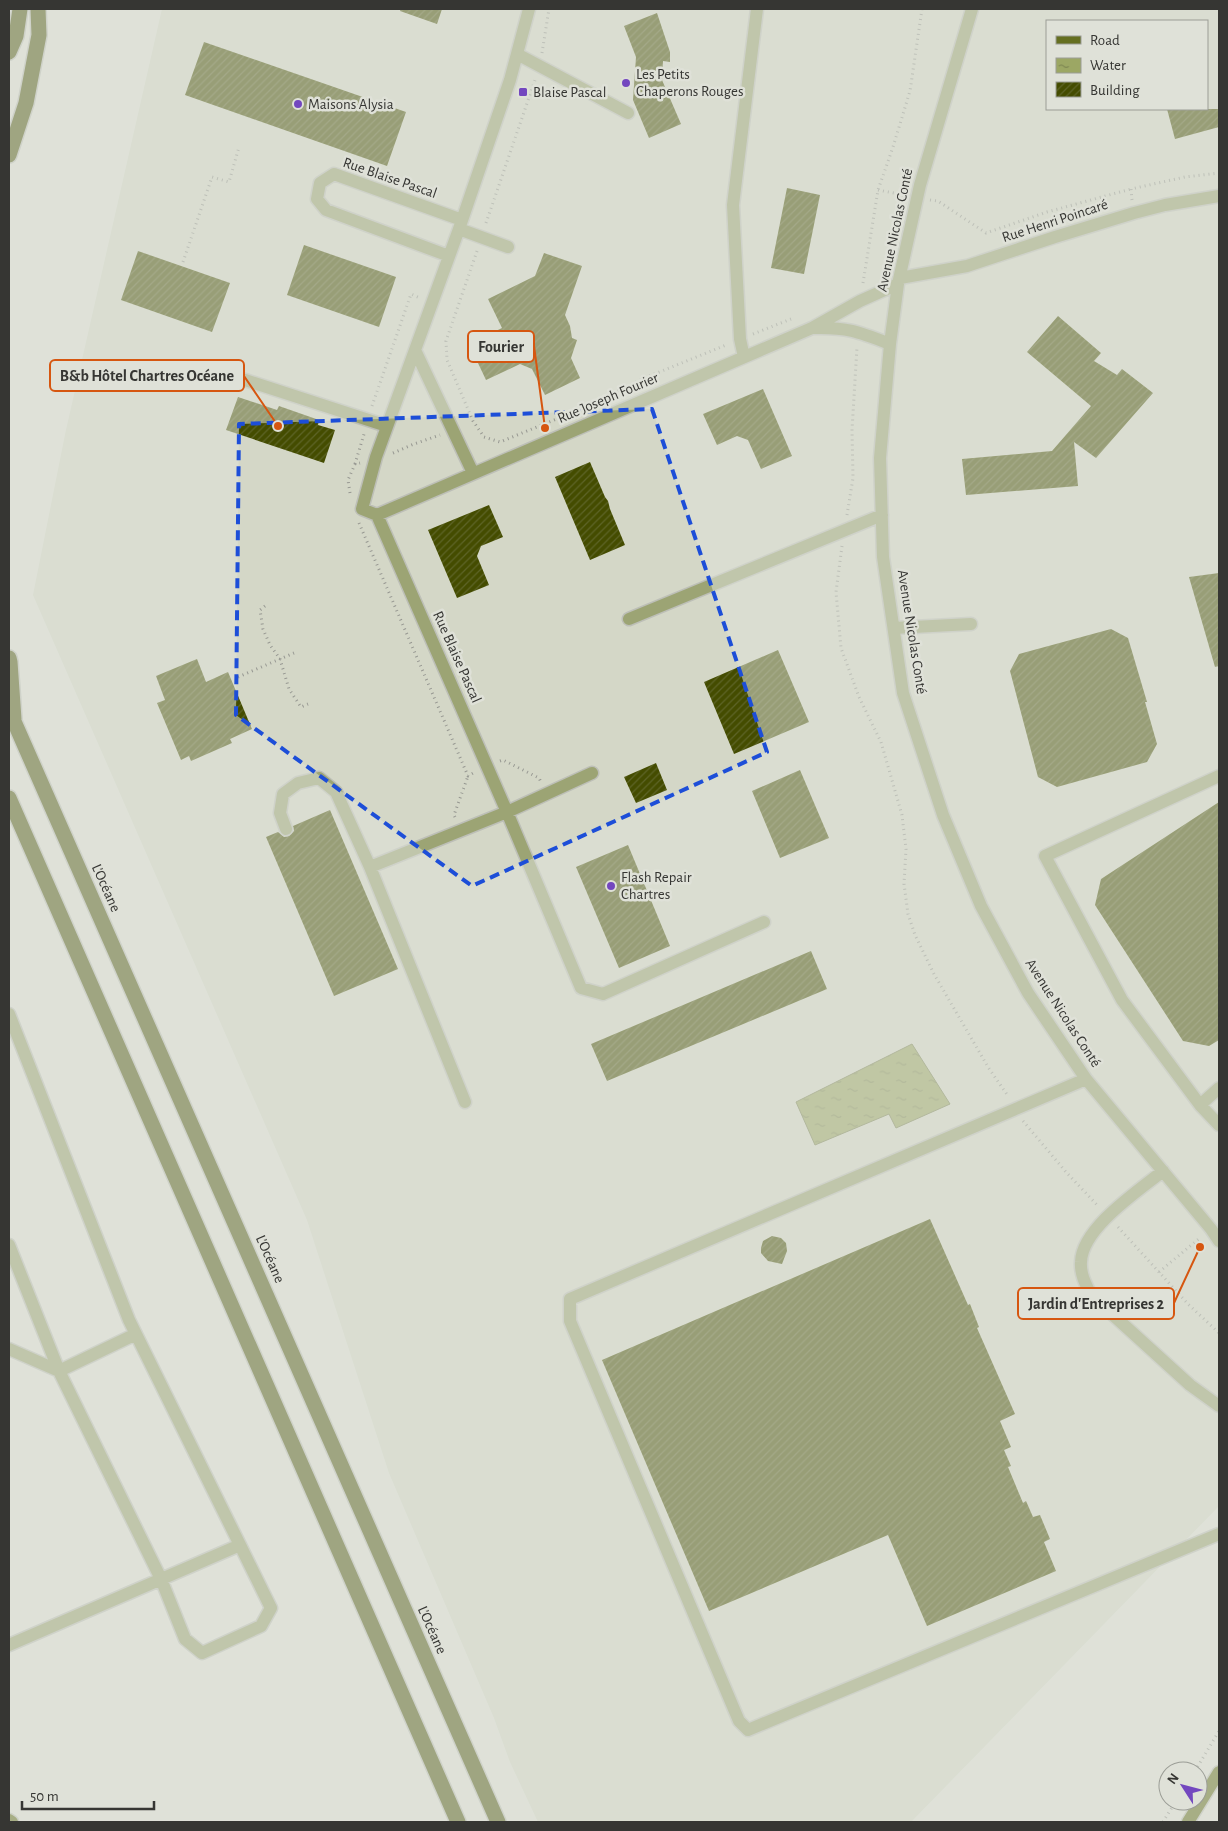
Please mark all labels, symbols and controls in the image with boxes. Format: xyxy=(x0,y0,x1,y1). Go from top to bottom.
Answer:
legend xyxy=(1046,20,1208,110)
text: Road xyxy=(1090,33,1120,48)
text: Water xyxy=(1090,58,1126,73)
place label: Les Petits Chaperons Rouges xyxy=(636,67,743,99)
marker: Les Petits Chaperons Rouges xyxy=(620,77,632,89)
text: Building xyxy=(1090,83,1140,98)
place label: Blaise Pascal xyxy=(533,85,606,100)
marker: Blaise Pascal xyxy=(517,86,529,98)
place label: Maisons Alysia xyxy=(308,97,394,112)
marker: Maisons Alysia xyxy=(292,98,304,110)
street label: Rue Blaise Pascal xyxy=(341,155,439,201)
street label: Avenue Nicolas Conté xyxy=(875,167,915,293)
street label: Rue Henri Poincaré xyxy=(1000,197,1110,245)
callout: Fourier xyxy=(468,331,534,362)
text: Fourier xyxy=(478,339,524,355)
callout: B&b Hôtel Chartres Océane xyxy=(50,360,244,391)
text: B&b Hôtel Chartres Océane xyxy=(60,368,235,384)
street label: Rue Joseph Fourier xyxy=(555,370,661,426)
street label: Avenue Nicolas Conté xyxy=(895,569,929,695)
street label: Rue Blaise Pascal xyxy=(430,609,484,705)
street label: L’Océane xyxy=(89,862,123,914)
place label: Flash Repair Chartres xyxy=(621,870,692,902)
marker: Flash Repair Chartres xyxy=(605,880,617,892)
street label: Avenue Nicolas Conté xyxy=(1022,956,1104,1070)
street label: L’Océane xyxy=(253,1233,287,1285)
callout: Jardin d'Entreprises 2 xyxy=(1018,1288,1174,1319)
text: Jardin d'Entreprises 2 xyxy=(1028,1296,1164,1312)
street label: L’Océane xyxy=(415,1604,449,1656)
north arrow xyxy=(1158,1761,1208,1811)
text: N xyxy=(1165,1771,1182,1787)
scale bar xyxy=(22,1778,155,1810)
text: 50 m xyxy=(30,1789,59,1804)

